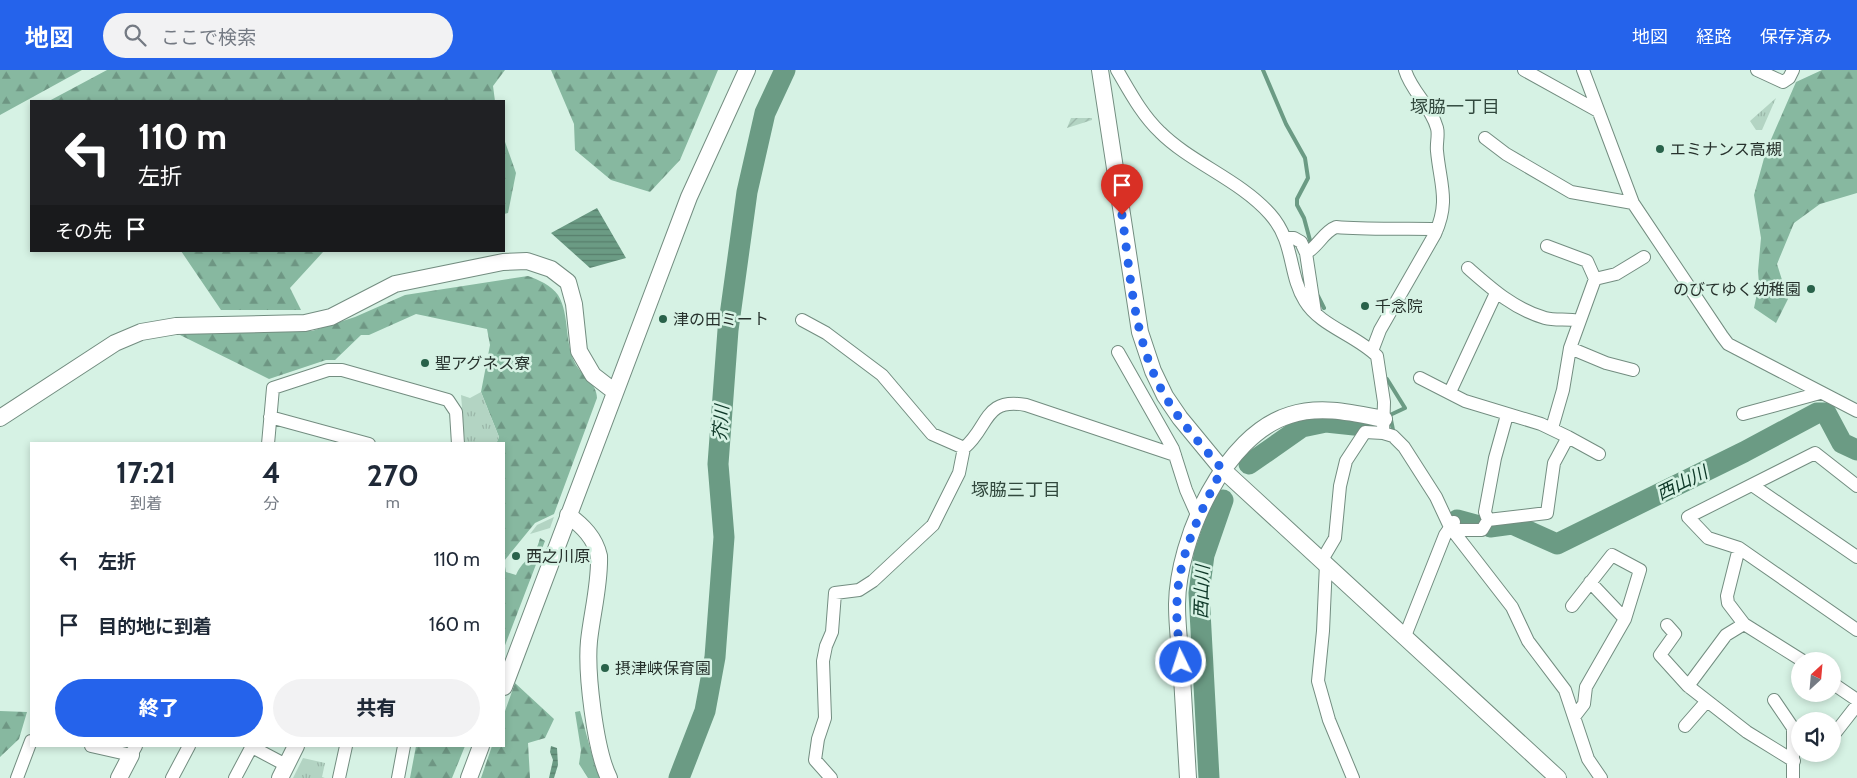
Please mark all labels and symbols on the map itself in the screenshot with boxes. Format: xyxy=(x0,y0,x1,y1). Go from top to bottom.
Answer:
district label: 塚脇一丁目 xyxy=(1410,96,1500,118)
place label: エミナンス高槻 xyxy=(1670,140,1782,159)
marker: エミナンス高槻 xyxy=(1654,143,1666,155)
pin xyxy=(1101,164,1143,215)
place label: のびてゆく幼稚園 xyxy=(1673,280,1801,299)
marker: のびてゆく幼稚園 xyxy=(1805,283,1817,295)
place label: 千念院 xyxy=(1375,297,1423,316)
marker: 千念院 xyxy=(1359,300,1371,312)
place label: 津の田ミート xyxy=(673,310,769,329)
marker: 津の田ミート xyxy=(657,313,669,325)
place label: 聖アグネス寮 xyxy=(435,354,530,373)
marker: 聖アグネス寮 xyxy=(419,357,431,369)
water label: 芥川 xyxy=(709,402,733,442)
water label: 西山川 xyxy=(1653,460,1713,505)
district label: 塚脇三丁目 xyxy=(971,479,1061,501)
place label: 西之川原 xyxy=(526,547,590,566)
marker: 西之川原 xyxy=(510,550,522,562)
water label: 西山川 xyxy=(1190,563,1214,619)
position arrow xyxy=(1154,635,1206,687)
north arrow xyxy=(1791,652,1841,702)
place label: 摂津峡保育園 xyxy=(615,659,711,678)
marker: 摂津峡保育園 xyxy=(599,662,611,674)

